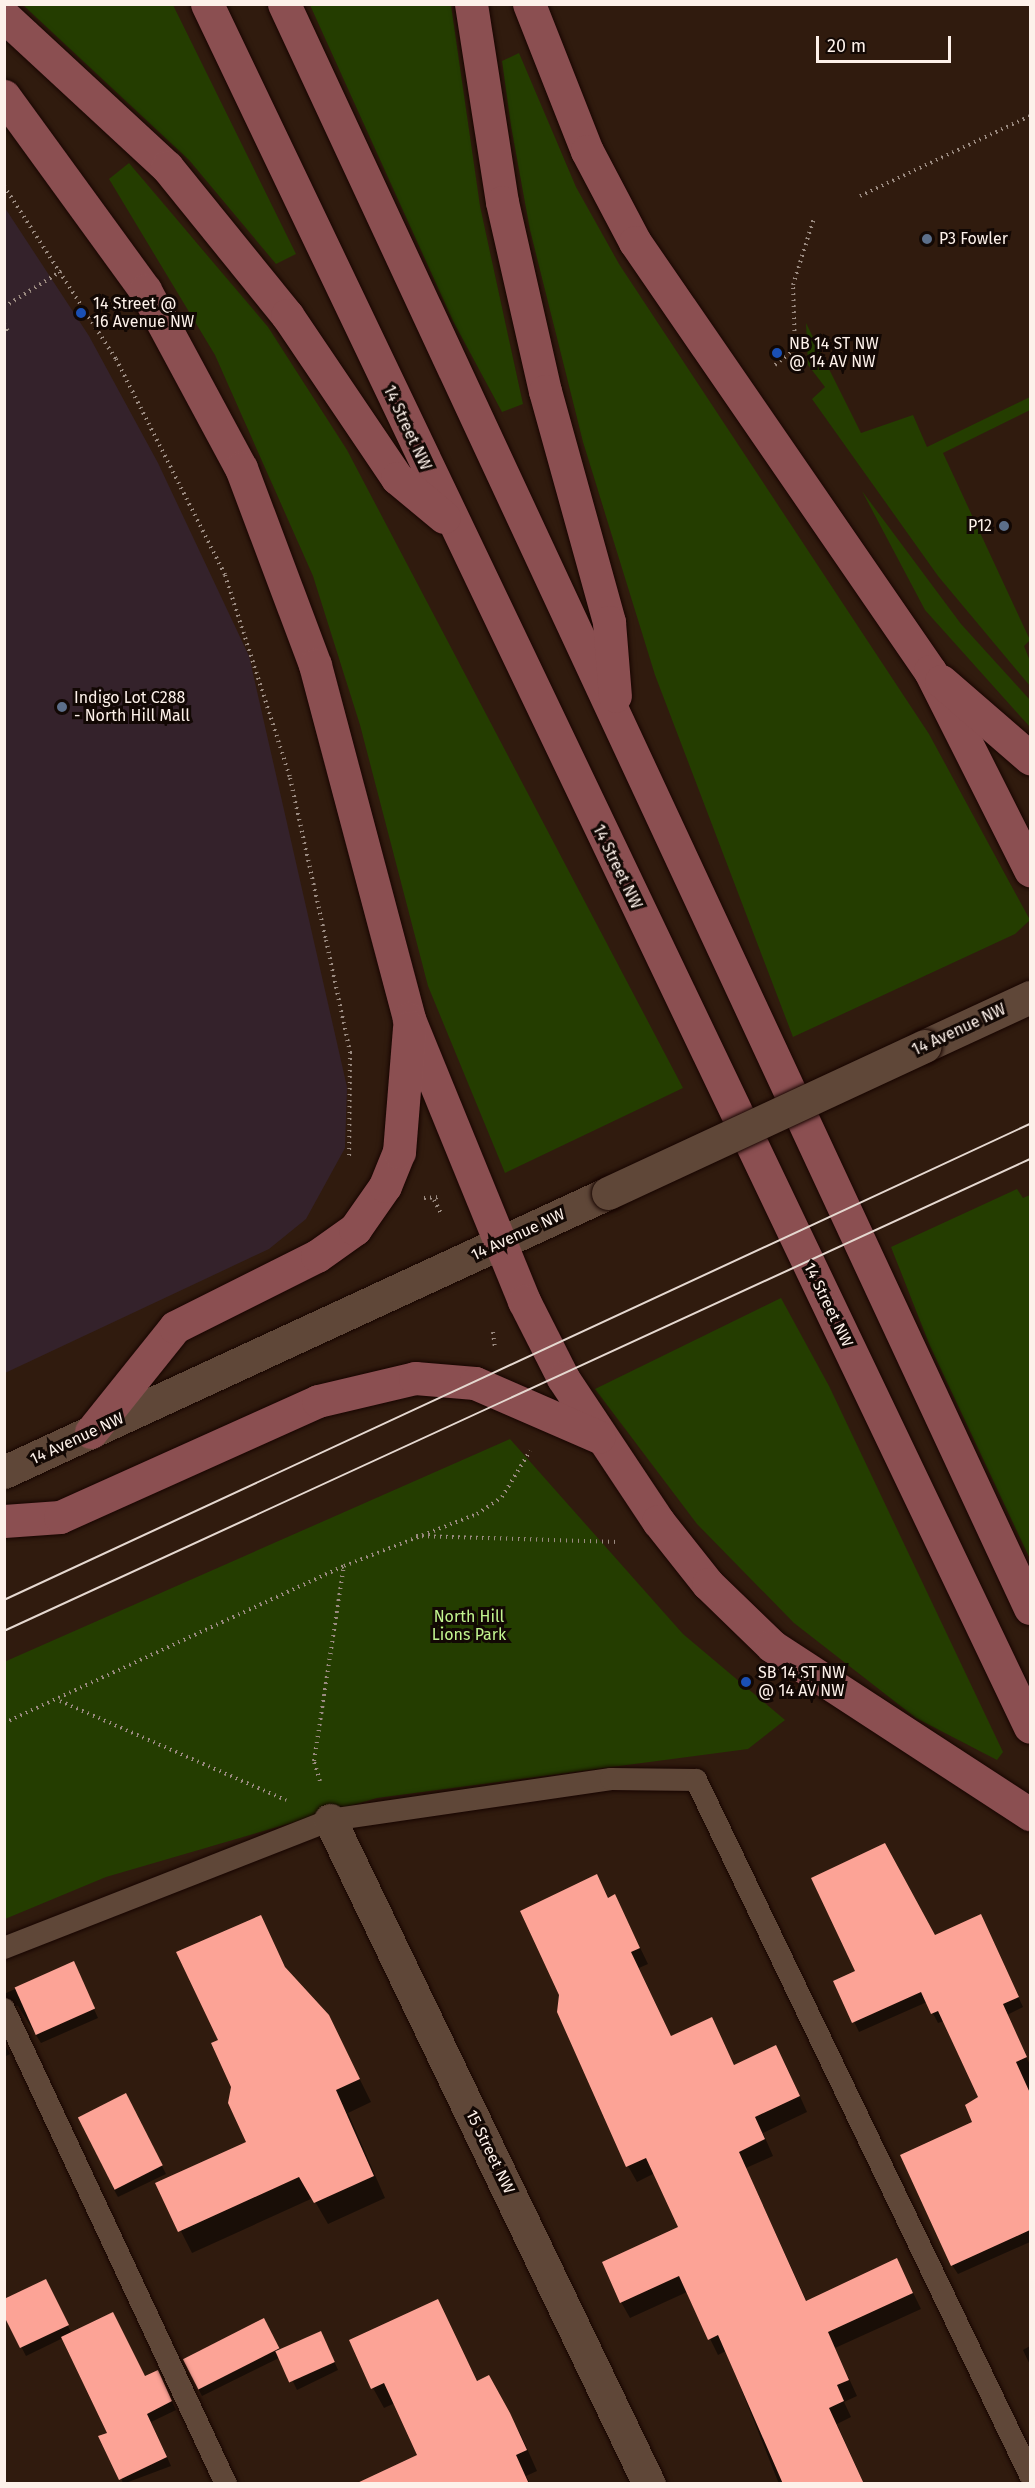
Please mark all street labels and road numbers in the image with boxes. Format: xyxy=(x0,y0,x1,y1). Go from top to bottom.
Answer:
street label: 14 Street NW xyxy=(379,382,435,474)
street label: 14 Street NW xyxy=(588,822,646,912)
street label: 14 Avenue NW xyxy=(909,1000,1009,1060)
street label: 14 Avenue NW xyxy=(468,1205,568,1265)
street label: 14 Street NW xyxy=(799,1260,857,1350)
street label: 14 Avenue NW xyxy=(27,1409,127,1469)
street label: 15 Street NW xyxy=(461,2107,519,2197)

